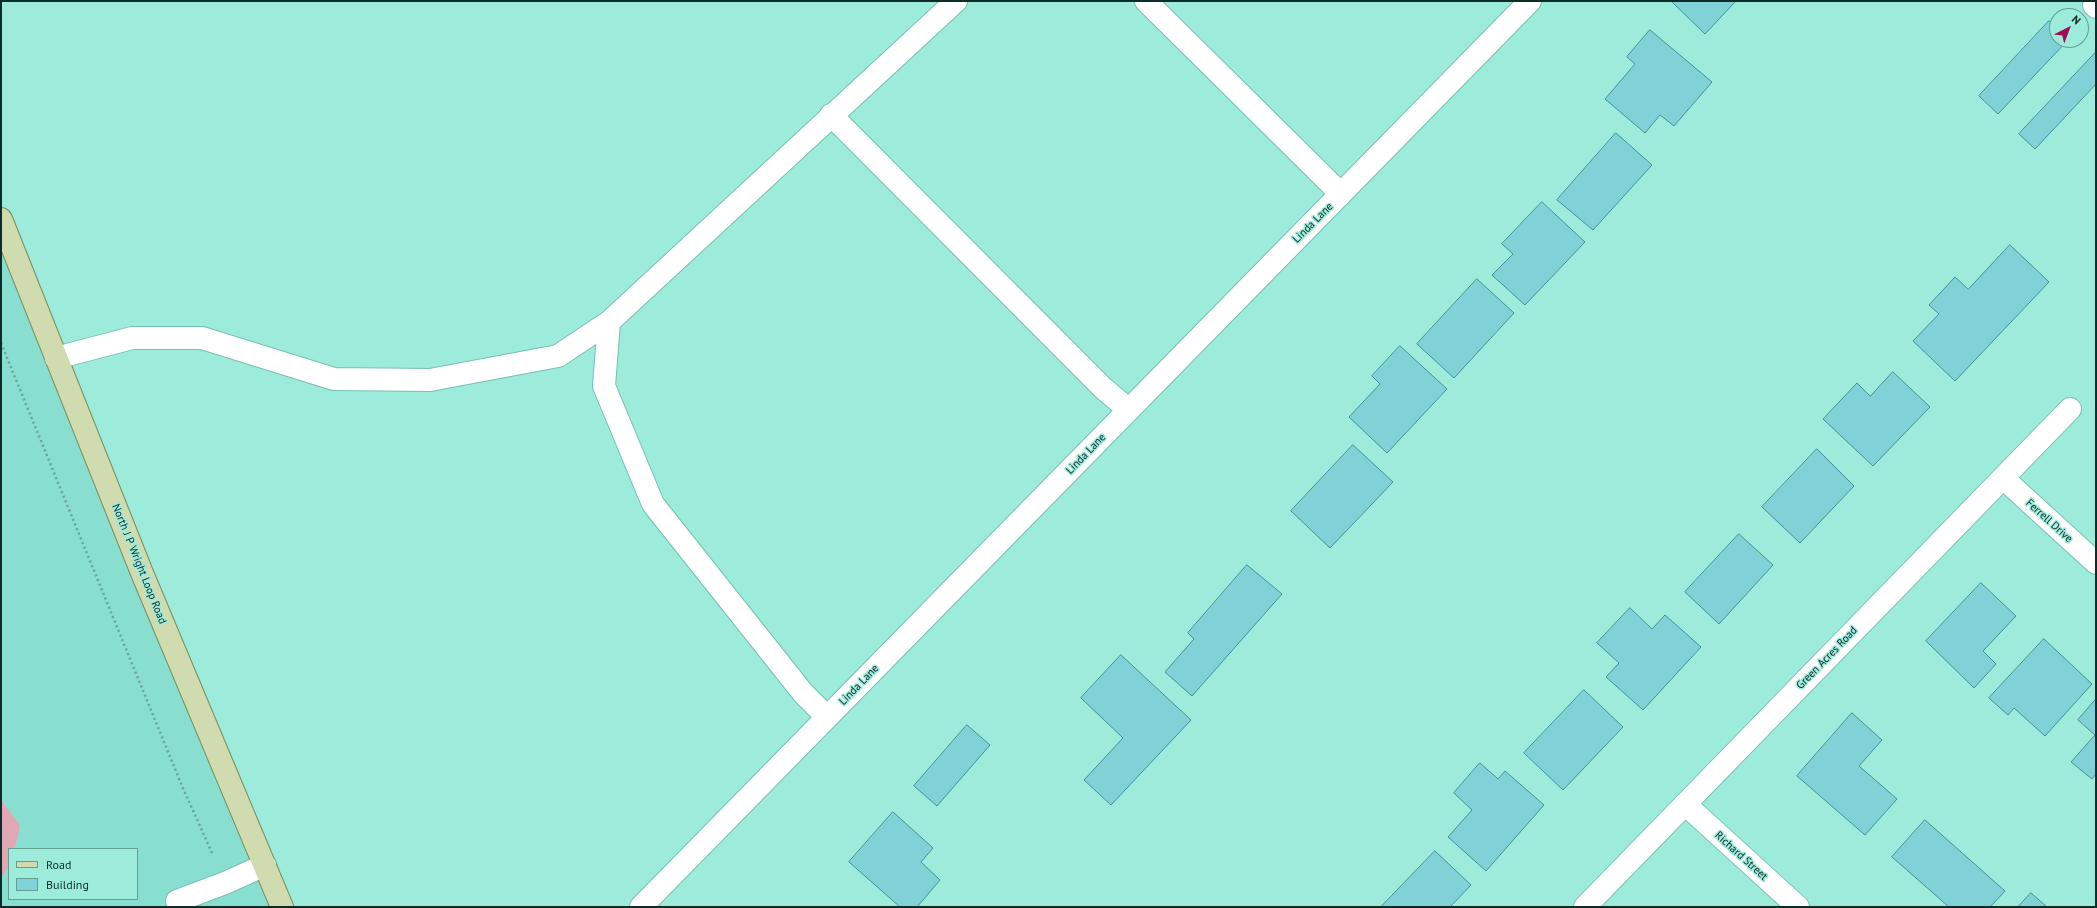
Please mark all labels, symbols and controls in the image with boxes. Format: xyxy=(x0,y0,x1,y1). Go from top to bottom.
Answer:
north arrow xyxy=(2049,8,2089,48)
text: N xyxy=(2069,12,2084,27)
street label: Linda Lane xyxy=(1290,200,1336,246)
street label: Linda Lane xyxy=(1063,431,1109,477)
street label: Ferrell Drive xyxy=(2023,497,2075,545)
street label: North J P Wright Loop Road xyxy=(109,502,169,626)
street label: Green Acres Road xyxy=(1794,624,1860,692)
street label: Linda Lane xyxy=(836,662,882,708)
street label: Richard Street xyxy=(1712,829,1770,883)
legend xyxy=(8,848,138,900)
text: Road xyxy=(46,857,71,872)
text: Building xyxy=(46,877,89,892)

